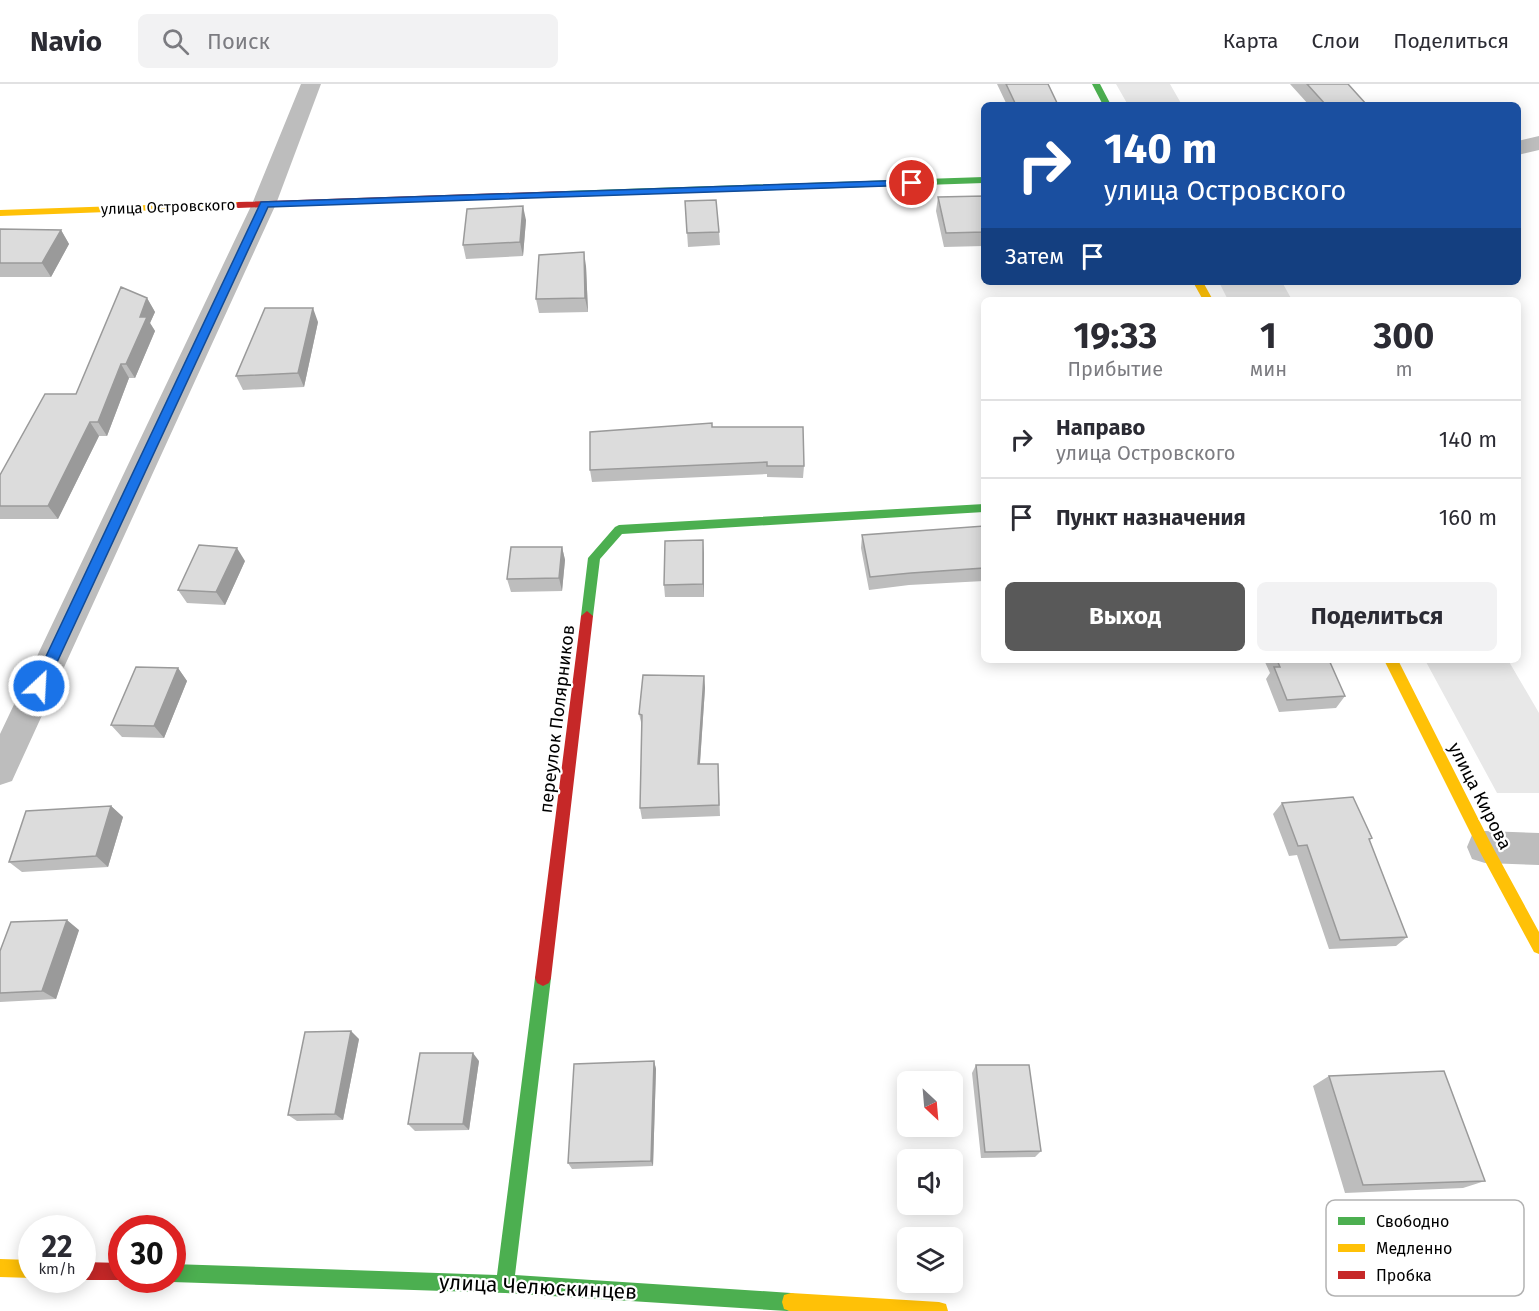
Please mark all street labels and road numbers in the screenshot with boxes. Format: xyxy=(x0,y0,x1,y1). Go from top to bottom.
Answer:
street label: улица Островского xyxy=(100,196,236,218)
street label: переулок Полярников xyxy=(535,624,579,814)
street label: улица Кирова xyxy=(1444,739,1516,853)
street label: улица Челюскинцев xyxy=(438,1269,638,1305)

